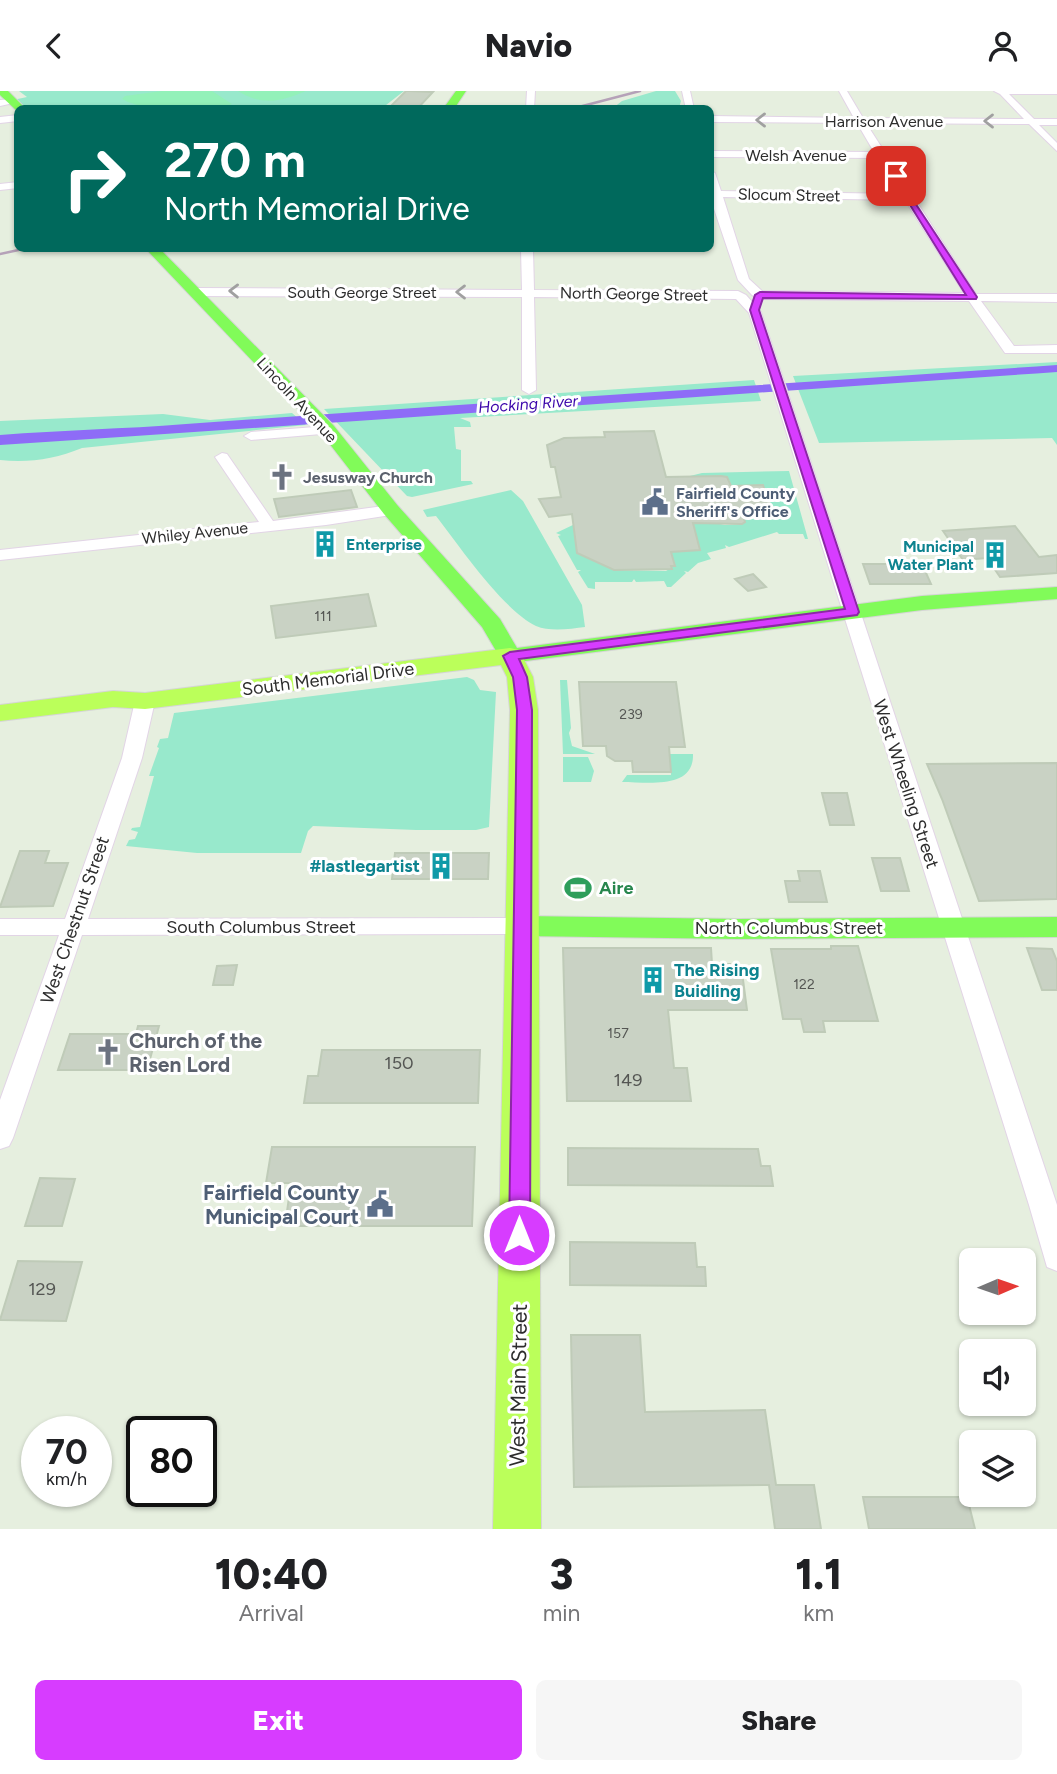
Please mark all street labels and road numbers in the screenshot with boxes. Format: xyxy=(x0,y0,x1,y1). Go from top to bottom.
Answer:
street label: Harrison Avenue xyxy=(825,112,943,131)
street label: Welsh Avenue xyxy=(745,146,847,165)
street label: Slocum Street xyxy=(738,185,840,205)
street label: South George Street xyxy=(287,283,437,302)
street label: North George Street xyxy=(560,283,708,305)
street label: Lincoln Avenue xyxy=(253,354,341,447)
street label: Whiley Avenue xyxy=(141,518,249,548)
street label: South Memorial Drive xyxy=(241,658,415,700)
street label: West Wheeling Street xyxy=(868,697,944,872)
street label: West Chestnut Street xyxy=(36,833,114,1007)
street label: South Columbus Street xyxy=(166,916,356,938)
street label: North Columbus Street xyxy=(695,917,883,939)
street label: West Main Street xyxy=(504,1303,532,1467)

